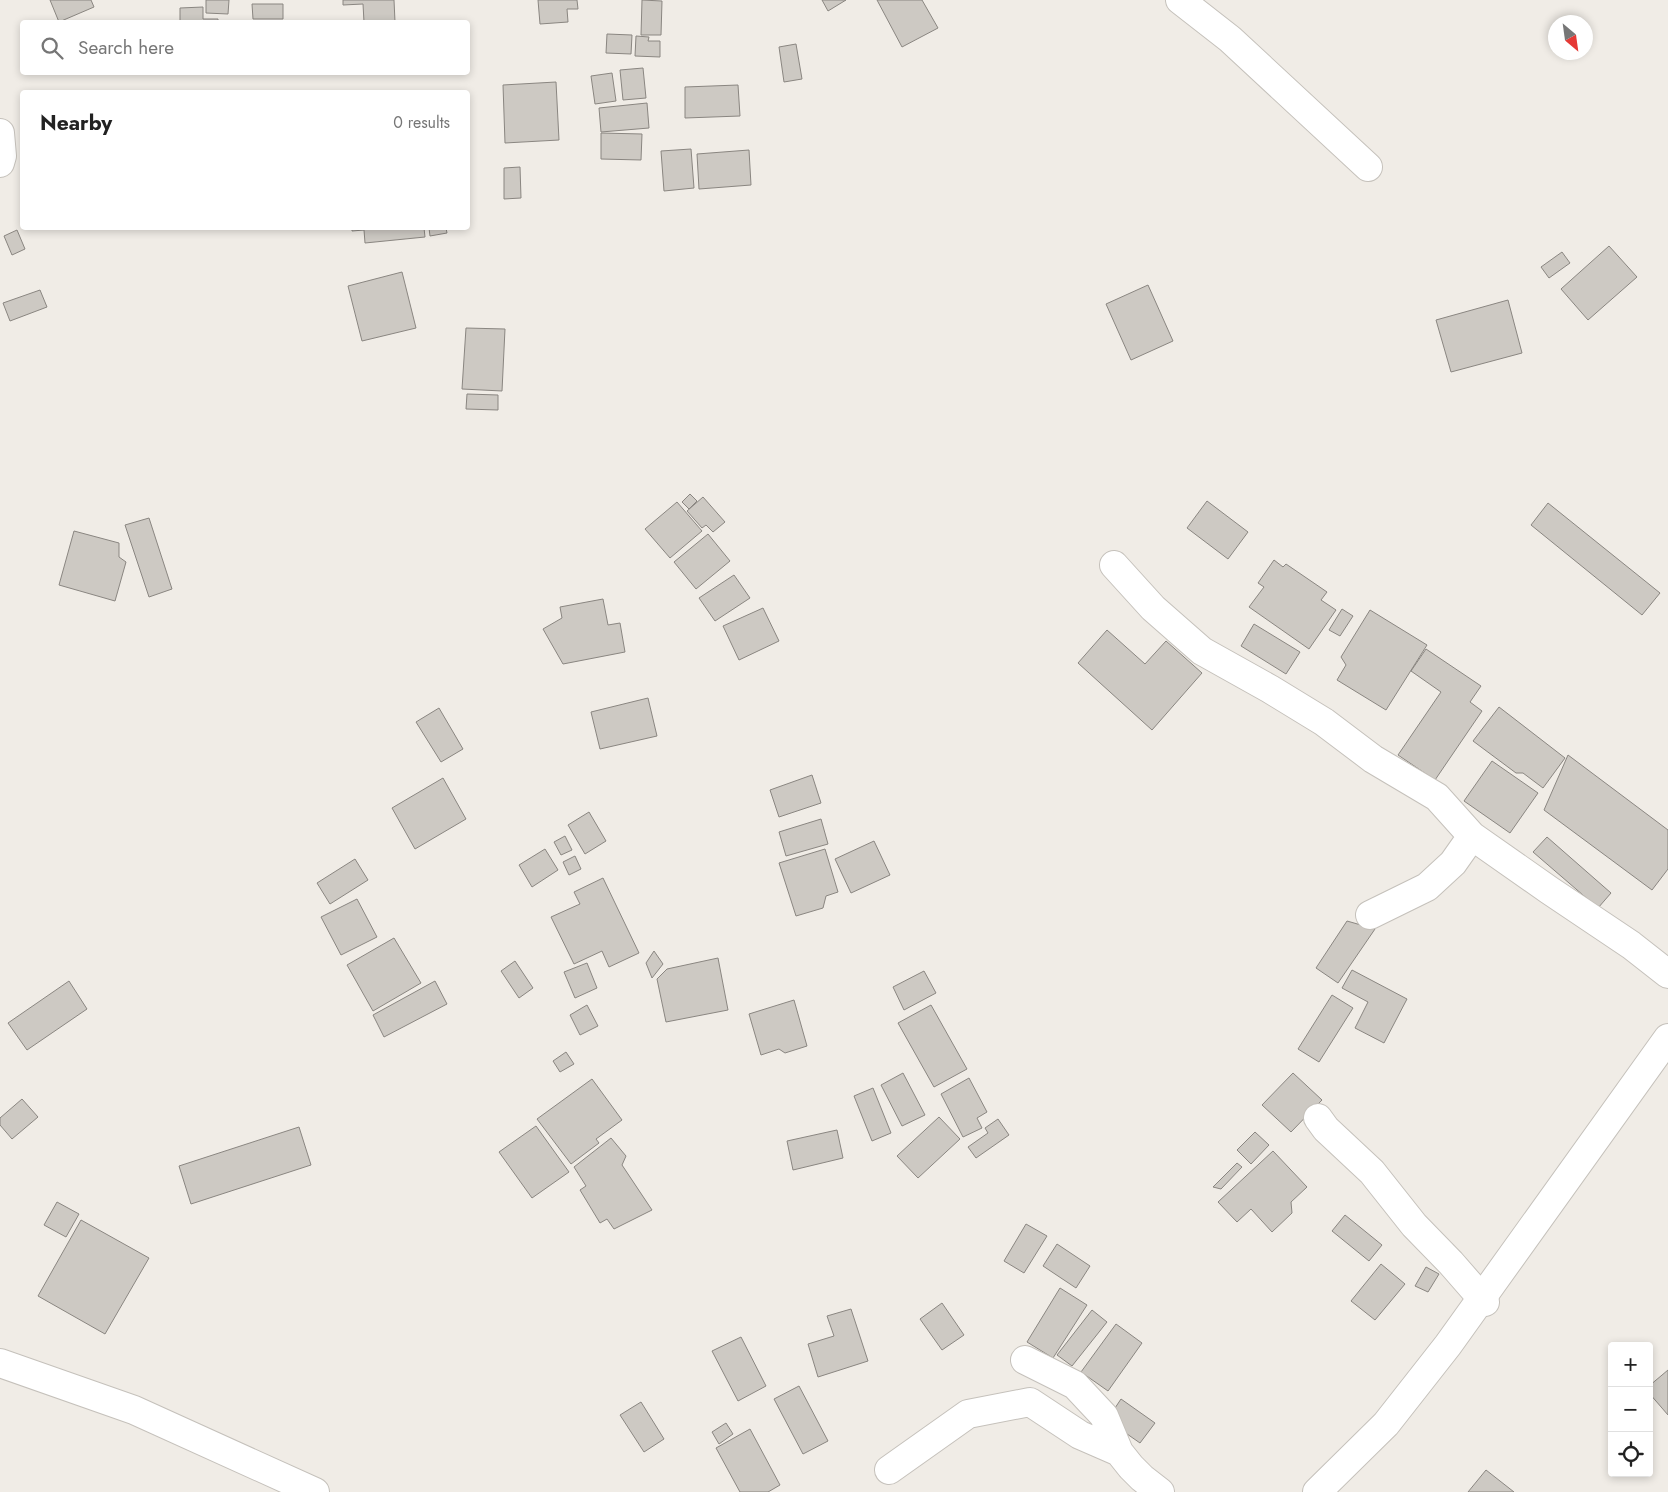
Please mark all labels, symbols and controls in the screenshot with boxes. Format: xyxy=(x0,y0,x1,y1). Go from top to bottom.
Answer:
north arrow xyxy=(1548,15,1593,60)
search box xyxy=(20,20,470,75)
icon: search xyxy=(38,34,66,62)
text: Search here xyxy=(78,34,174,61)
text: Nearby xyxy=(40,108,112,138)
text: 0 results xyxy=(393,111,450,134)
map controls xyxy=(1608,1342,1653,1477)
button: + xyxy=(1608,1342,1653,1387)
button: − xyxy=(1608,1387,1653,1432)
button: locate xyxy=(1608,1432,1653,1477)

